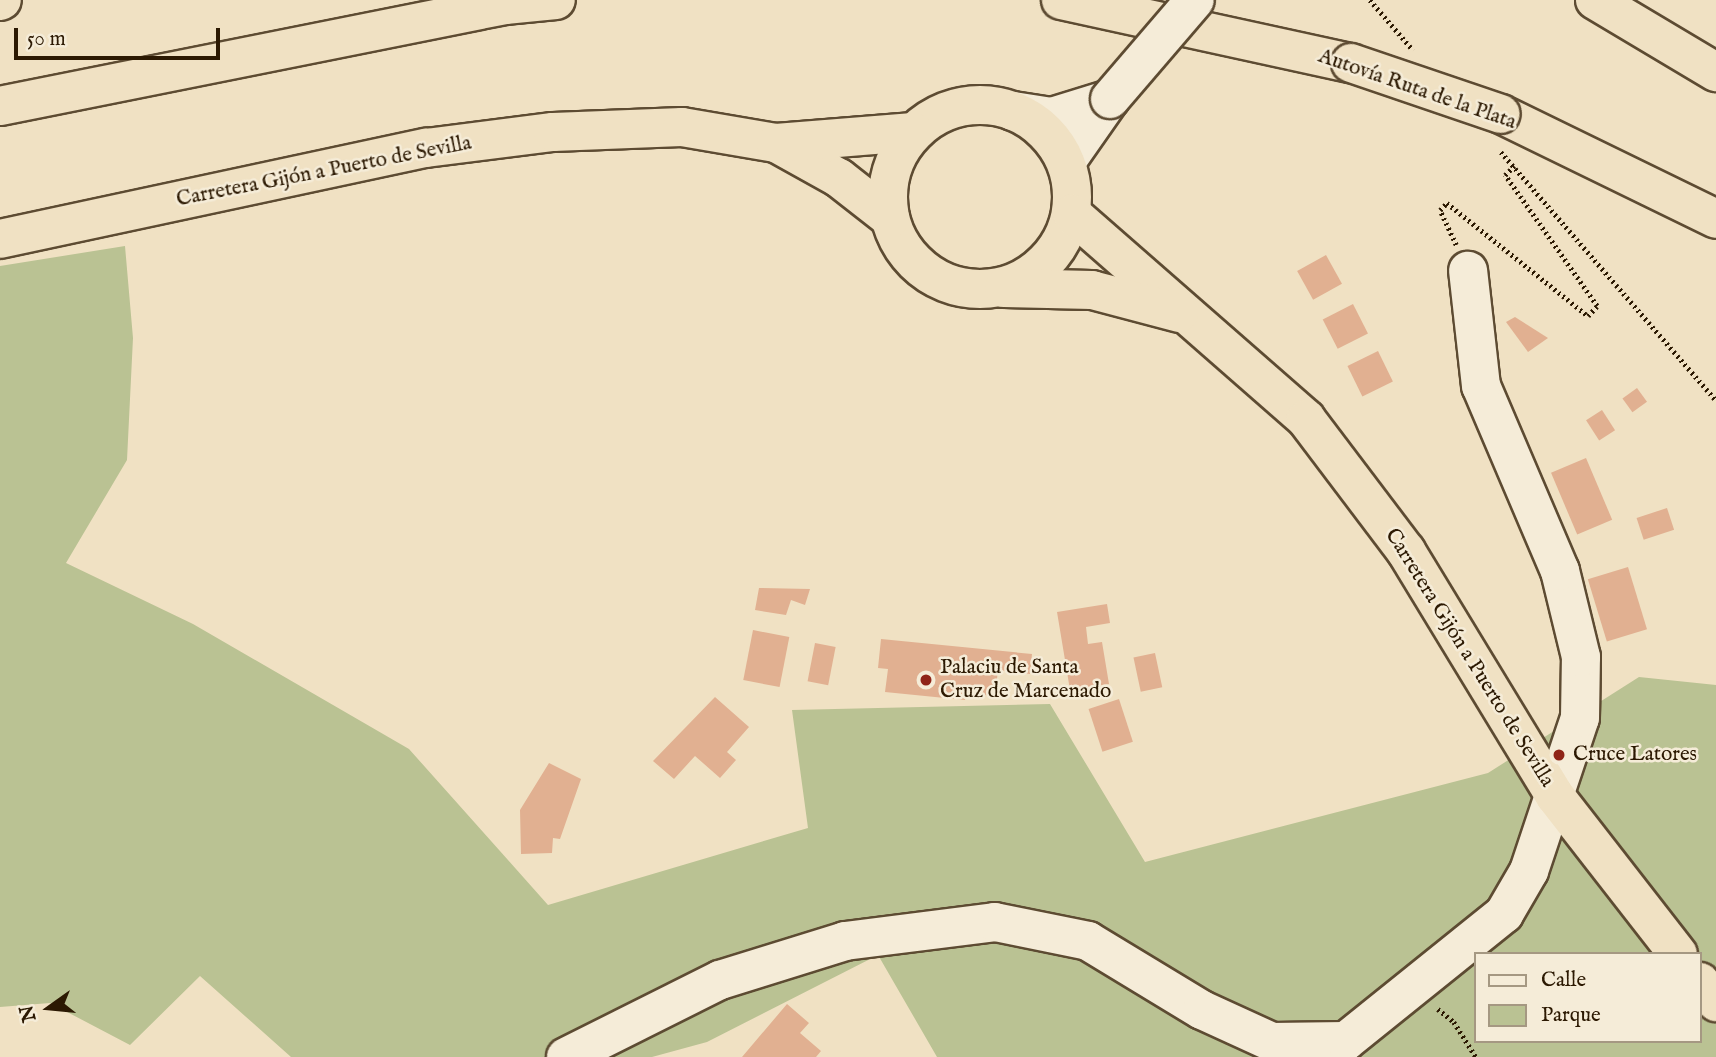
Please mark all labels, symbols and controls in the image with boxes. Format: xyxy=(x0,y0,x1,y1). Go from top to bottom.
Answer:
scale bar xyxy=(18,14,224,58)
text: 50 m xyxy=(27,26,66,53)
street label: Autovía Ruta de la Plata xyxy=(1315,44,1519,136)
street label: Carretera Gijón a Puerto de Sevilla xyxy=(174,131,474,213)
street label: Carretera Gijón a Puerto de Sevilla xyxy=(1379,524,1559,792)
place label: Palaciu de Santa Cruz de Marcenado xyxy=(940,655,1111,705)
marker: Palaciu de Santa Cruz de Marcenado xyxy=(918,672,934,688)
place label: Cruce Latores xyxy=(1573,742,1697,768)
marker: Cruce Latores xyxy=(1551,747,1567,763)
legend xyxy=(1474,952,1702,1043)
text: Calle xyxy=(1541,967,1586,994)
north arrow xyxy=(14,973,84,1043)
text: N xyxy=(15,1002,42,1024)
text: Parque xyxy=(1541,1002,1601,1029)

